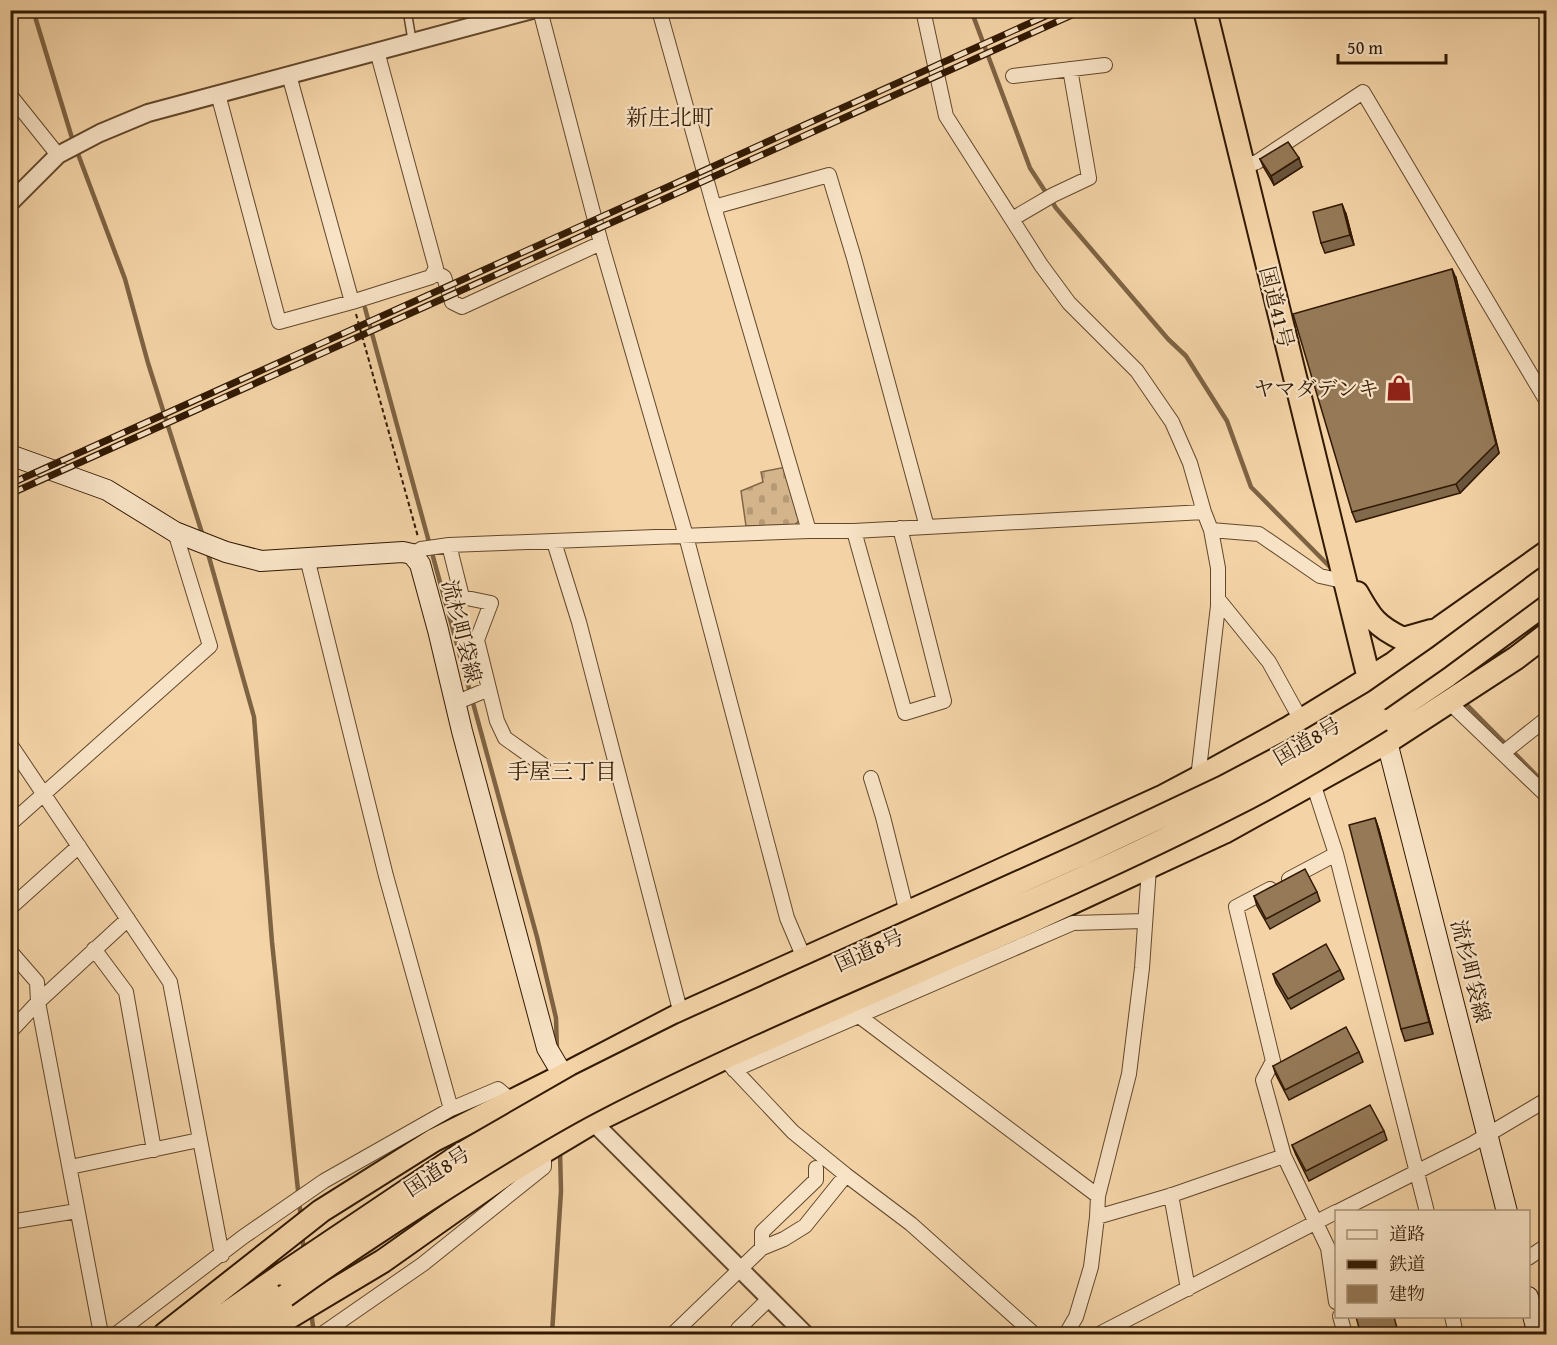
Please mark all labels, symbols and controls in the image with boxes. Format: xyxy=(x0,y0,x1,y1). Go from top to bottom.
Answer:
scale bar xyxy=(1338,27,1446,65)
text: 50 m xyxy=(1347,34,1383,61)
district label: 新庄北町 xyxy=(626,101,714,133)
street label: 国道41号 xyxy=(1252,263,1302,351)
place label: ヤマダデンキ xyxy=(1253,373,1379,404)
shop icon: ヤマダデンキ xyxy=(1384,373,1414,403)
street label: 流杉町袋線 xyxy=(434,576,490,686)
street label: 国道8号 xyxy=(1268,709,1346,773)
district label: 手屋三丁目 xyxy=(507,755,617,787)
street label: 流杉町袋線 xyxy=(1443,916,1499,1026)
street label: 国道8号 xyxy=(829,921,909,979)
street label: 国道8号 xyxy=(398,1138,476,1204)
legend xyxy=(1335,1210,1530,1318)
text: 道路 xyxy=(1389,1220,1425,1247)
text: 鉄道 xyxy=(1389,1250,1425,1277)
text: 建物 xyxy=(1389,1280,1425,1307)

